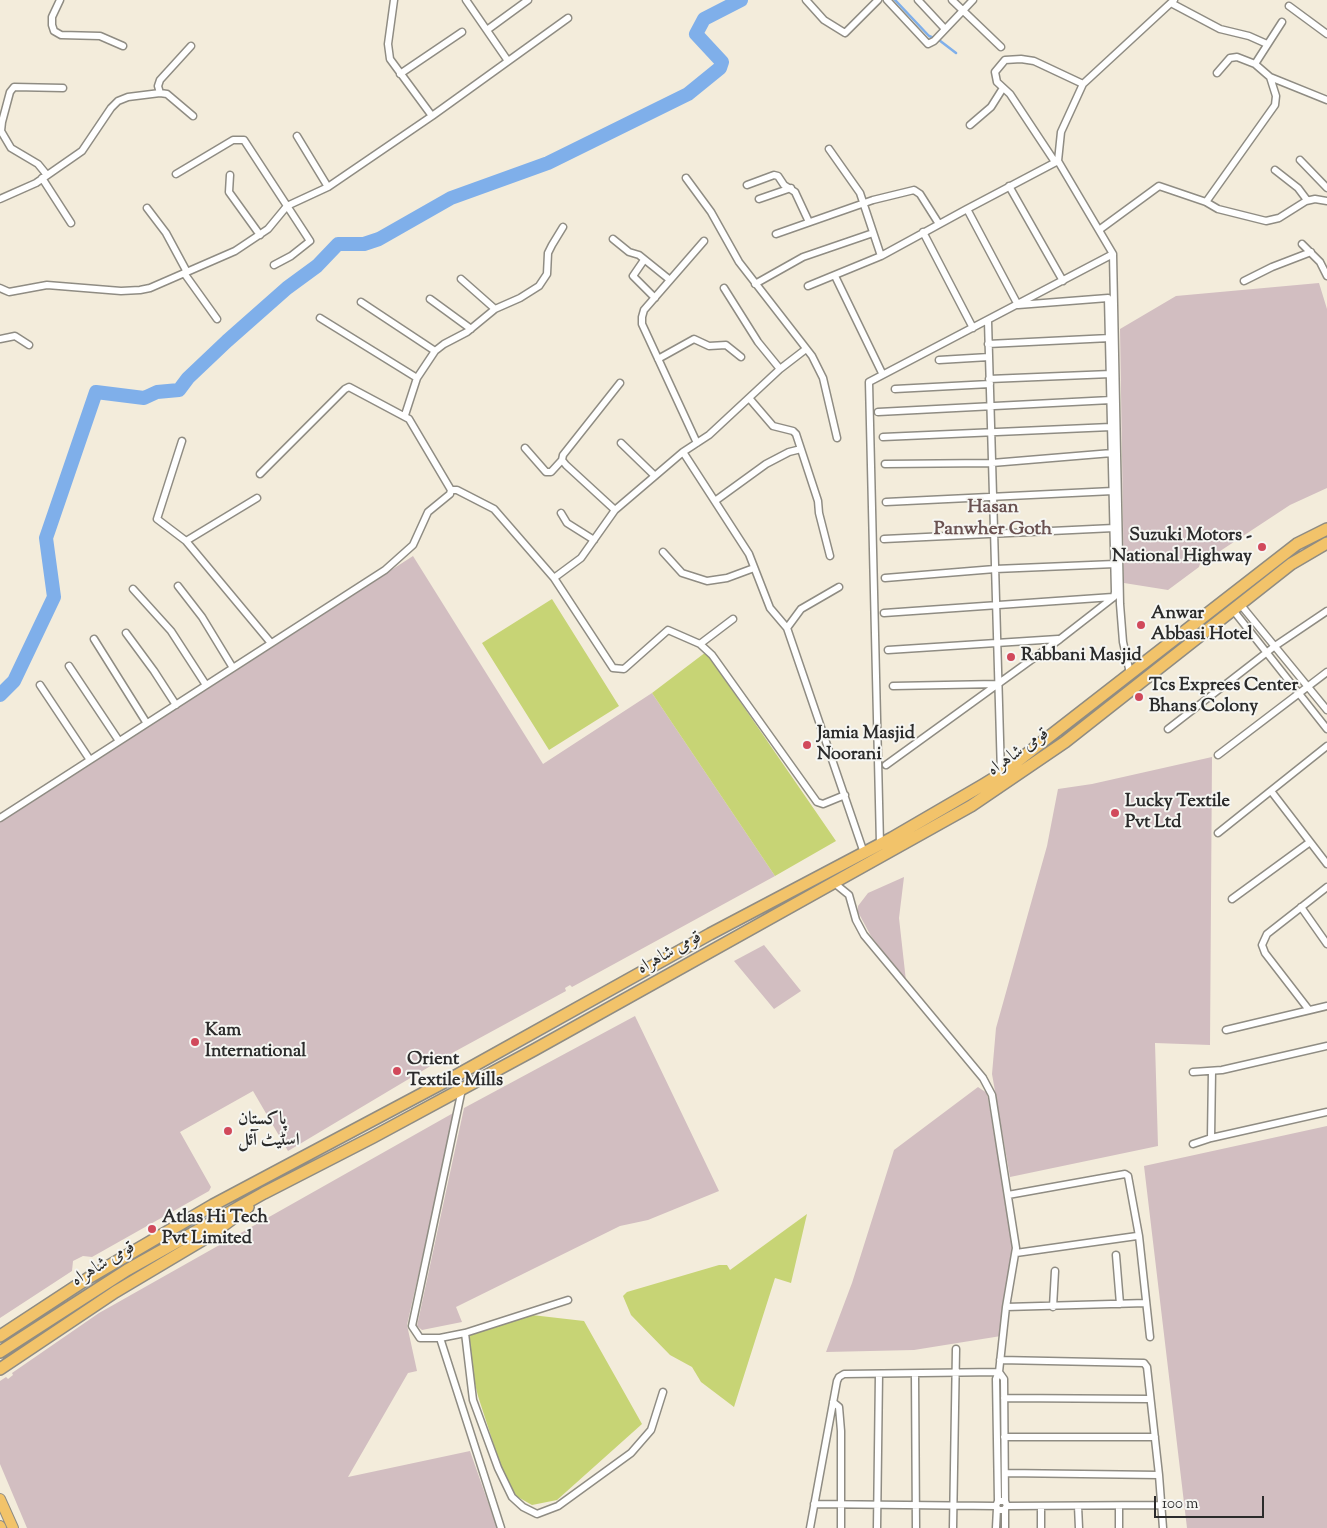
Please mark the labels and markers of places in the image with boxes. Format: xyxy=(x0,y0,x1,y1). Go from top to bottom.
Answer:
place label: Suzuki Motors - National Highway xyxy=(1112,526,1252,568)
marker: Suzuki Motors - National Highway xyxy=(1256,541,1268,553)
place label: Anwar Abbasi Hotel xyxy=(1151,604,1253,646)
marker: Anwar Abbasi Hotel xyxy=(1135,619,1147,631)
place label: Rabbani Masjid xyxy=(1021,646,1142,668)
marker: Rabbani Masjid xyxy=(1005,651,1017,663)
place label: Tcs Exprees Center Bhans Colony xyxy=(1149,676,1298,719)
marker: Tcs Exprees Center Bhans Colony xyxy=(1133,691,1145,703)
place label: Jamia Masjid Noorani xyxy=(817,724,915,766)
marker: Jamia Masjid Noorani xyxy=(801,739,813,751)
place label: Lucky Textile Pvt Ltd xyxy=(1125,792,1230,834)
marker: Lucky Textile Pvt Ltd xyxy=(1109,807,1121,819)
place label: Kam International xyxy=(205,1021,306,1064)
marker: Kam International xyxy=(189,1036,201,1048)
place label: Orient Textile Mills xyxy=(407,1050,503,1092)
marker: Orient Textile Mills xyxy=(391,1065,403,1077)
place label: پاکستان اسٹیٹ آئل xyxy=(238,1110,300,1152)
marker: پاکستان اسٹیٹ آئل xyxy=(222,1125,234,1137)
place label: Atlas Hi Tech Pvt Limited xyxy=(162,1208,268,1250)
marker: Atlas Hi Tech Pvt Limited xyxy=(146,1223,158,1235)

